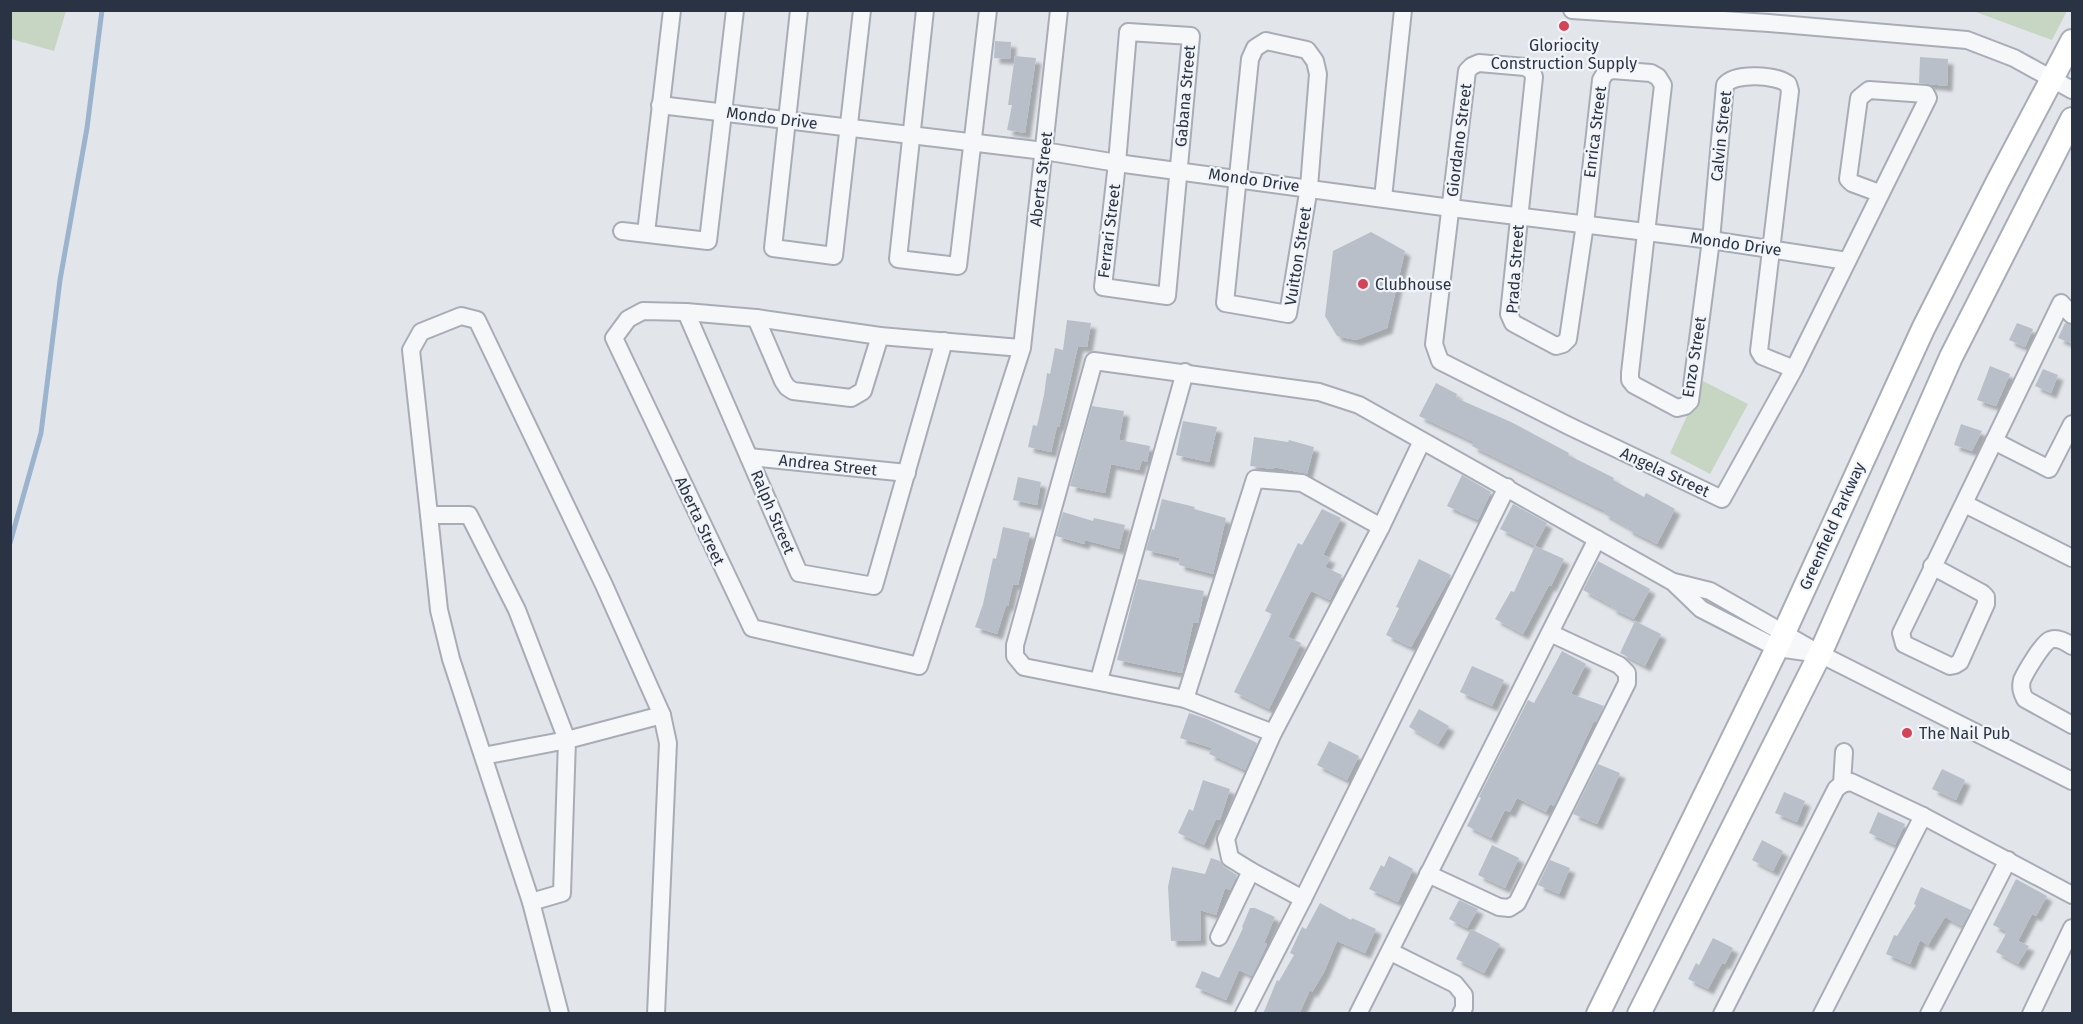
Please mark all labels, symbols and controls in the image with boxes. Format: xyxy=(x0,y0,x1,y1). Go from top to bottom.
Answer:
marker: Gloriocity Construction Supply xyxy=(1557,19,1571,33)
place label: Gloriocity Construction Supply xyxy=(1491,36,1637,73)
street label: Gabana Street xyxy=(1171,44,1199,148)
street label: Giordano Street xyxy=(1443,82,1475,198)
street label: Enrica Street xyxy=(1580,85,1610,179)
street label: Calvin Street xyxy=(1707,89,1735,182)
street label: Mondo Drive xyxy=(725,103,819,133)
street label: Aberta Street xyxy=(1026,130,1056,228)
street label: Mondo Drive xyxy=(1207,164,1301,196)
street label: Ferrari Street xyxy=(1094,183,1124,279)
street label: Vuitton Street xyxy=(1281,205,1315,307)
street label: Prada Street xyxy=(1502,224,1528,314)
street label: Mondo Drive xyxy=(1689,228,1783,260)
place label: Clubhouse xyxy=(1375,275,1452,294)
marker: Clubhouse xyxy=(1356,277,1370,291)
street label: Enzo Street xyxy=(1678,315,1710,399)
street label: Angela Street xyxy=(1617,443,1713,501)
street label: Andrea Street xyxy=(778,450,878,480)
street label: Greenfield Parkway xyxy=(1795,459,1869,593)
street label: Ralph Street xyxy=(747,467,799,557)
street label: Aberta Street xyxy=(671,474,729,569)
place label: The Nail Pub xyxy=(1919,724,2010,743)
marker: The Nail Pub xyxy=(1900,726,1914,740)

